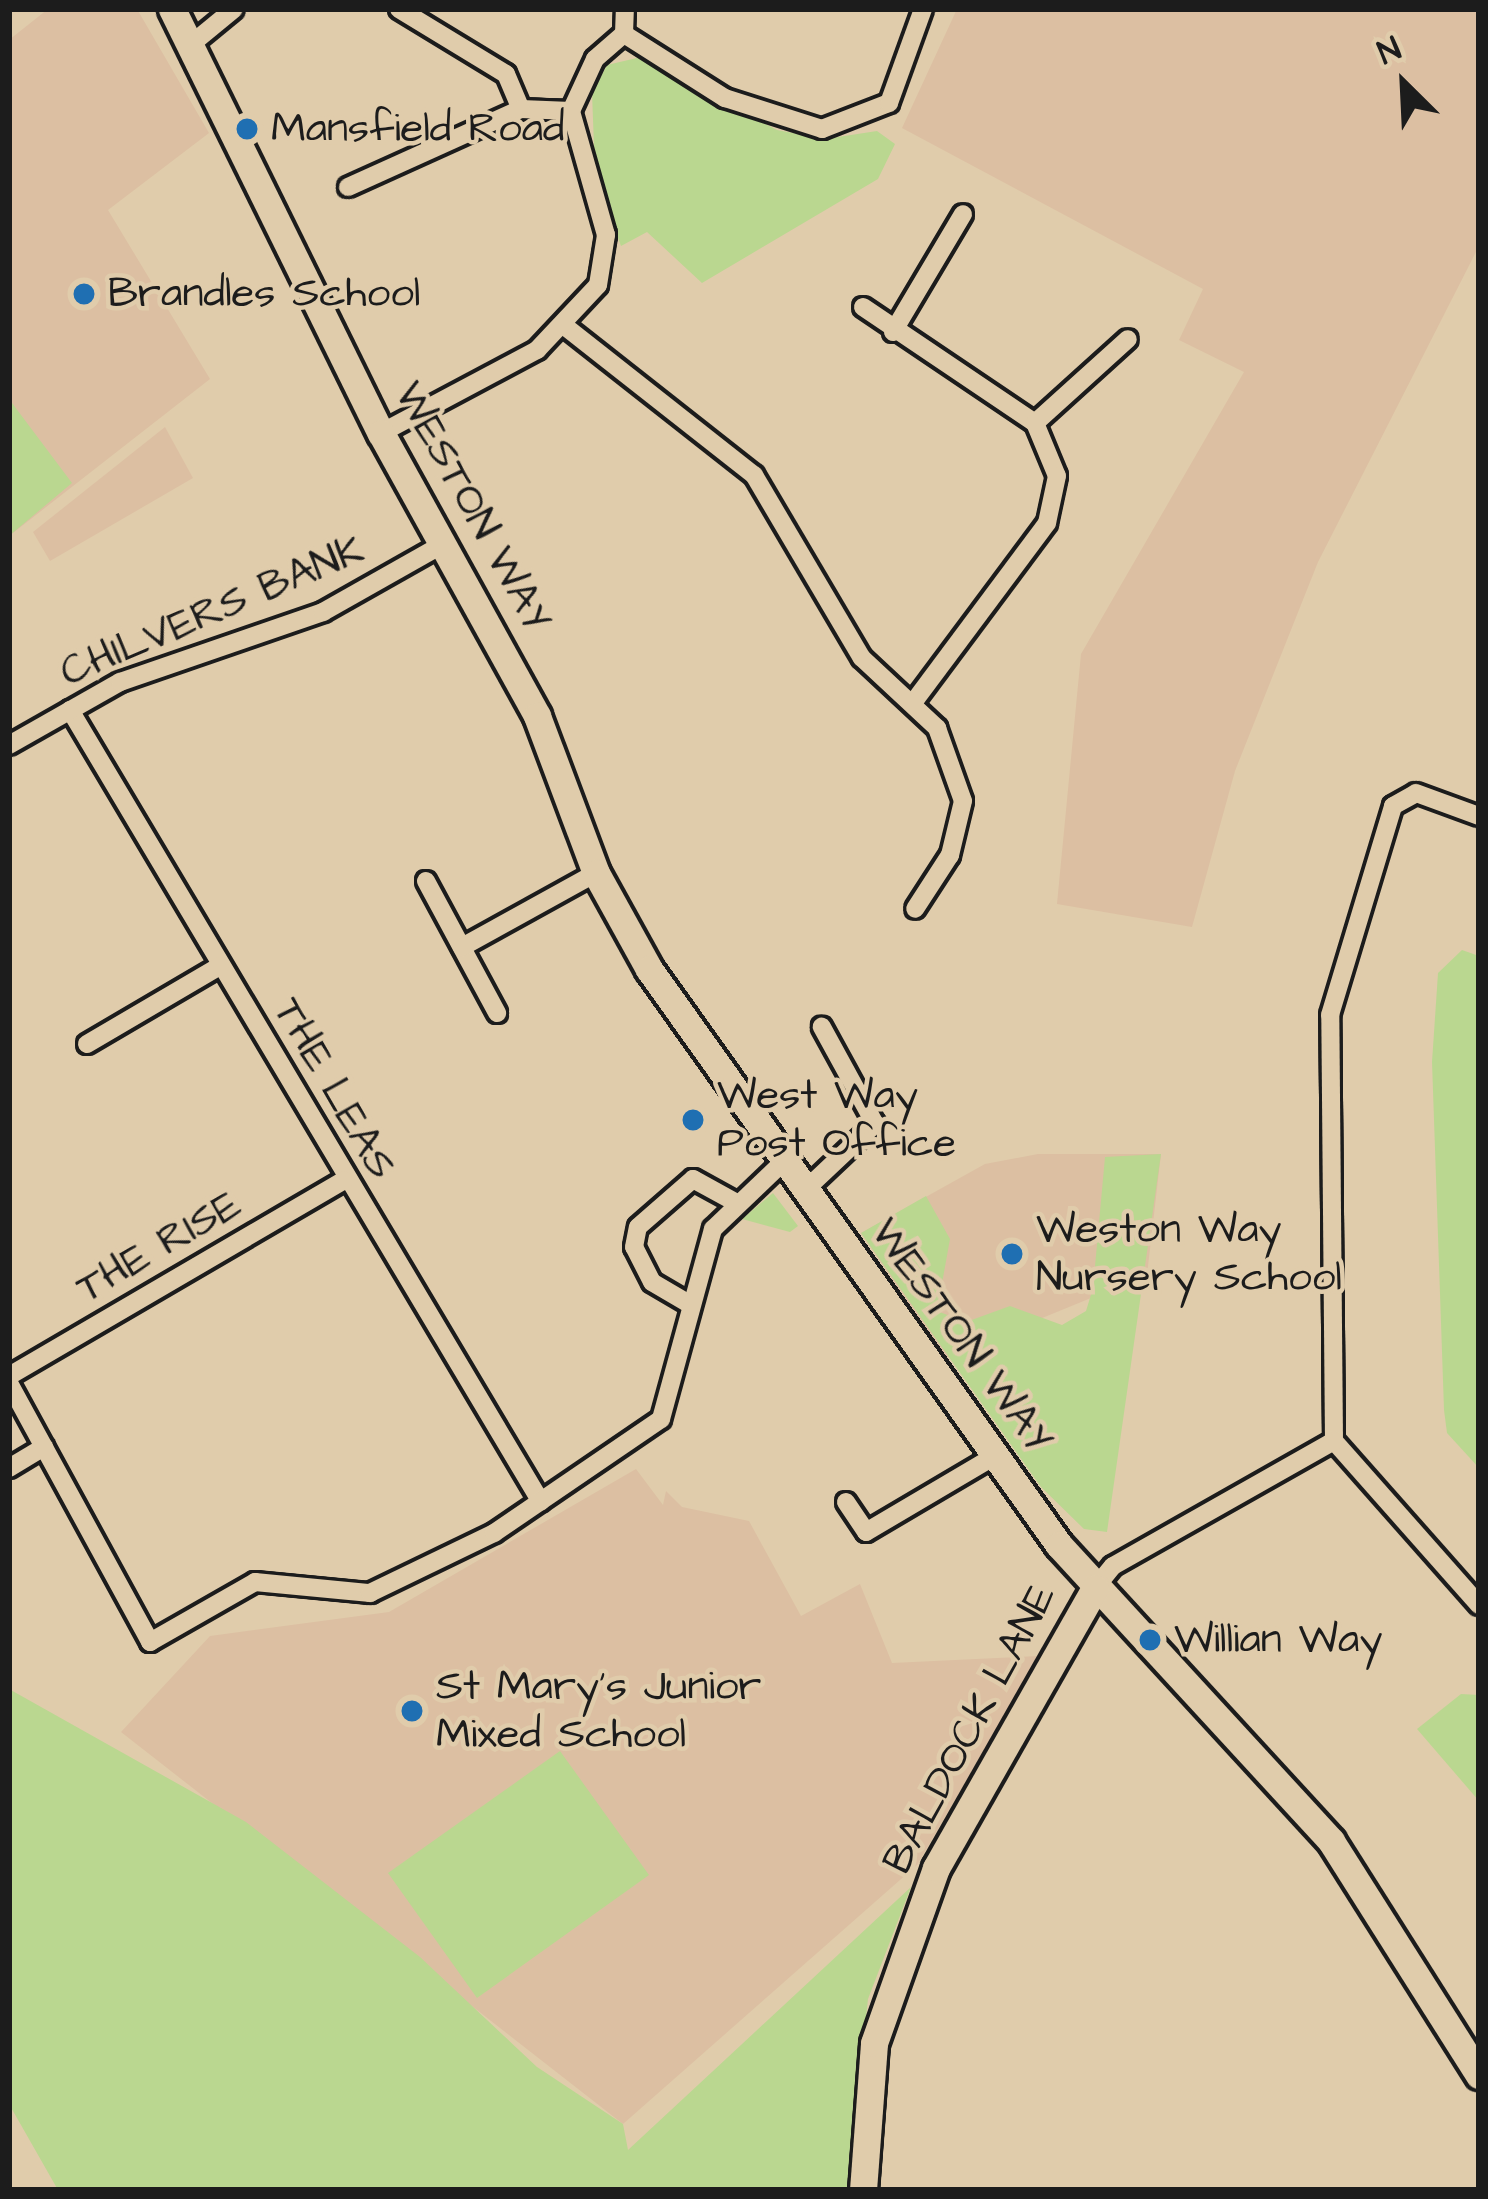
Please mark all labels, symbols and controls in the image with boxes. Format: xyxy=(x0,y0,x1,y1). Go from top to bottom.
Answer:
north arrow xyxy=(1344,24,1464,144)
text: N xyxy=(1371,26,1408,76)
place label: Mansfield Road xyxy=(271,104,565,154)
marker: Mansfield Road xyxy=(234,116,260,142)
place label: Brandles School xyxy=(108,269,420,319)
marker: Brandles School xyxy=(71,281,97,307)
street label: WESTON WAY xyxy=(383,373,561,641)
street label: CHILVERS BANK xyxy=(53,525,371,699)
street label: THE LEAS xyxy=(262,989,406,1189)
place label: West Way Post Office xyxy=(717,1071,956,1170)
marker: West Way Post Office xyxy=(680,1107,706,1133)
street label: THE RISE xyxy=(68,1180,250,1314)
place label: Weston Way Nursery School xyxy=(1036,1205,1342,1304)
street label: WESTON WAY xyxy=(859,1209,1063,1463)
marker: Weston Way Nursery School xyxy=(999,1241,1025,1267)
street label: BALDOCK LANE xyxy=(873,1576,1067,1882)
place label: Willian Way xyxy=(1174,1615,1383,1665)
marker: Willian Way xyxy=(1137,1627,1163,1653)
place label: St Mary's Junior Mixed School xyxy=(436,1662,762,1760)
marker: St Mary's Junior Mixed School xyxy=(399,1698,425,1724)

